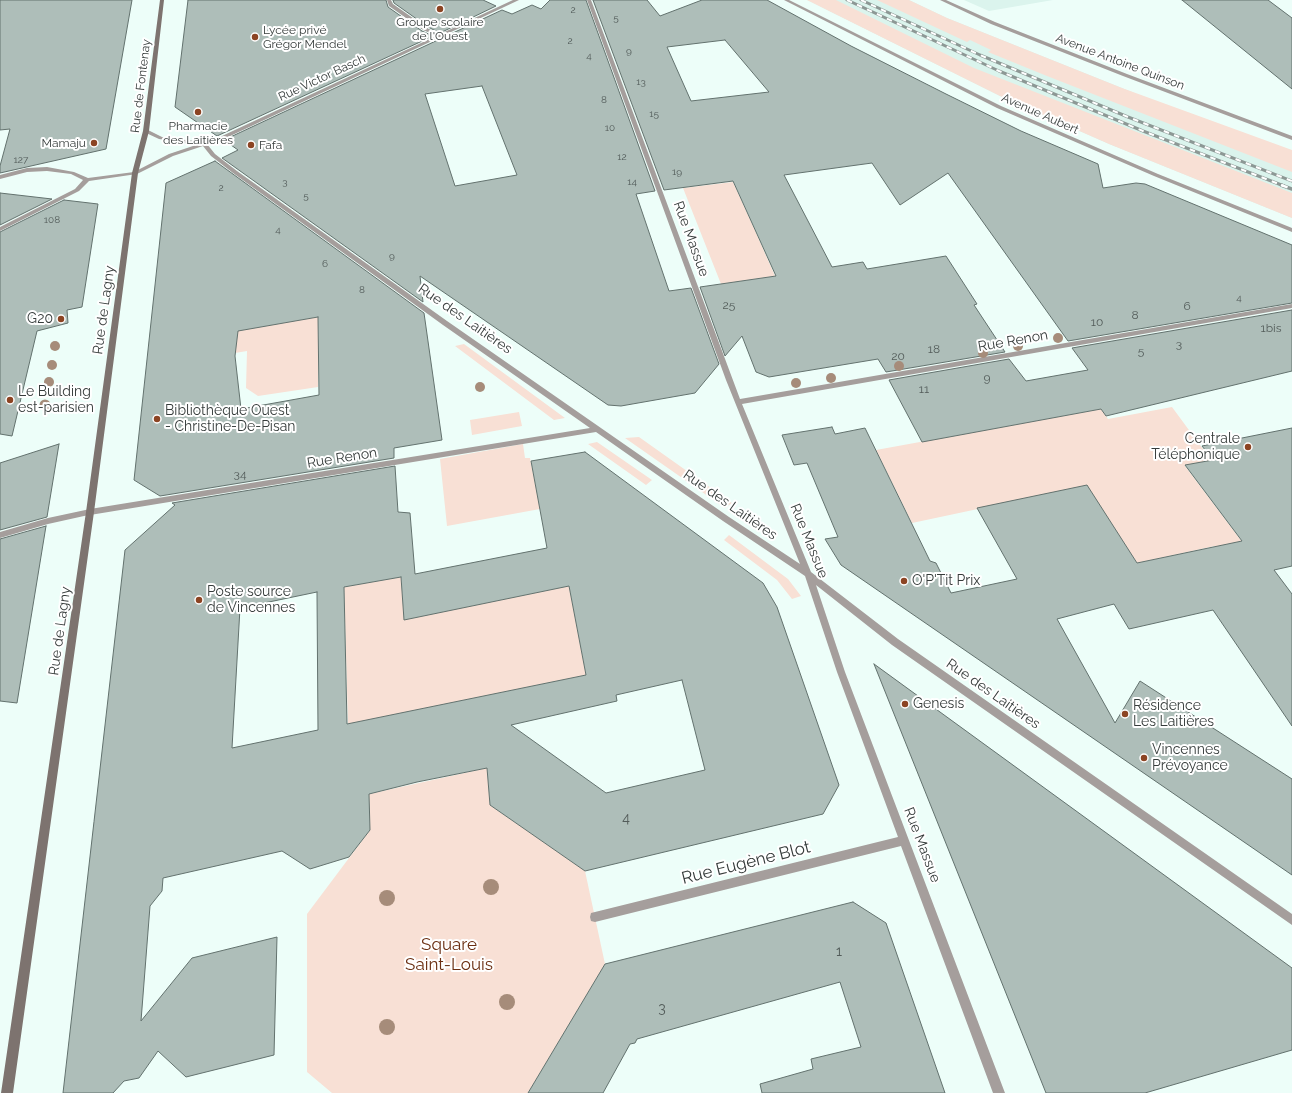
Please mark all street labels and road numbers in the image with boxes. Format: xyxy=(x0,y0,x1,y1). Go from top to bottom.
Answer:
street label: Avenue Antoine Quinson xyxy=(1054,31,1186,93)
street label: Rue de Fontenay xyxy=(128,38,154,134)
street label: Rue Victor Basch xyxy=(276,51,368,105)
street label: Avenue Aubert xyxy=(999,91,1081,137)
street label: Rue Massue xyxy=(670,199,712,279)
street label: Rue de Lagny xyxy=(89,264,119,356)
street label: Rue des Laitières xyxy=(415,280,515,358)
street label: Rue Renon xyxy=(977,327,1049,355)
street label: Rue Renon xyxy=(306,444,378,472)
street label: Rue des Laitières xyxy=(680,466,780,544)
street label: Rue Massue xyxy=(786,501,832,581)
street label: Rue de Lagny xyxy=(45,585,75,677)
street label: Rue des Laitières xyxy=(943,655,1043,733)
street label: Rue Massue xyxy=(900,805,944,885)
street label: Rue Eugène Blot xyxy=(680,837,812,889)

